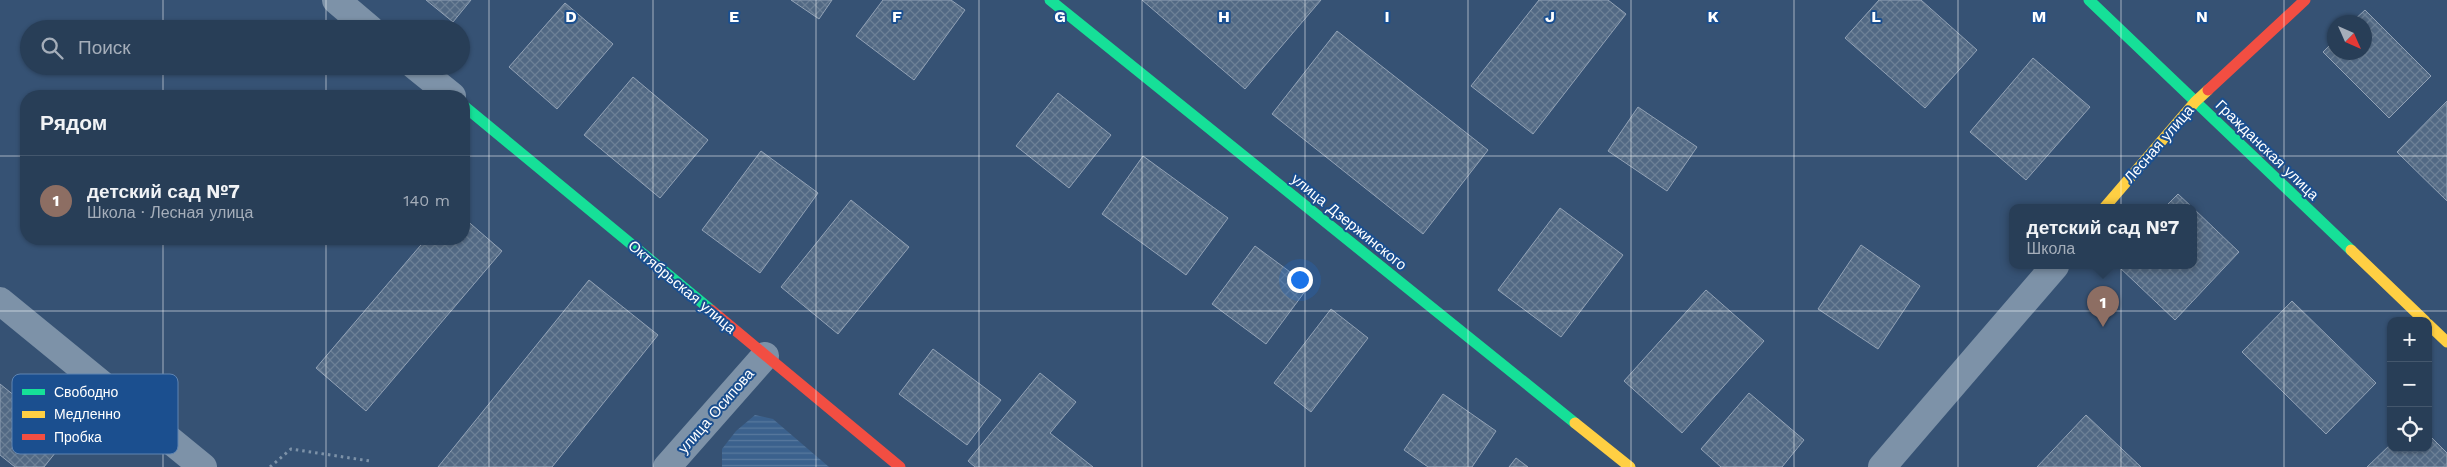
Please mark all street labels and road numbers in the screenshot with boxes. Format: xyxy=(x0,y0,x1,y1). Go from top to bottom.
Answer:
street label: Гражданская улица xyxy=(2212,96,2323,204)
street label: Лесная улица xyxy=(2120,101,2198,186)
street label: улица Дзержинского xyxy=(1288,170,1410,274)
street label: Октябрьская улица xyxy=(624,237,740,338)
street label: улица Осипова xyxy=(674,364,758,457)

